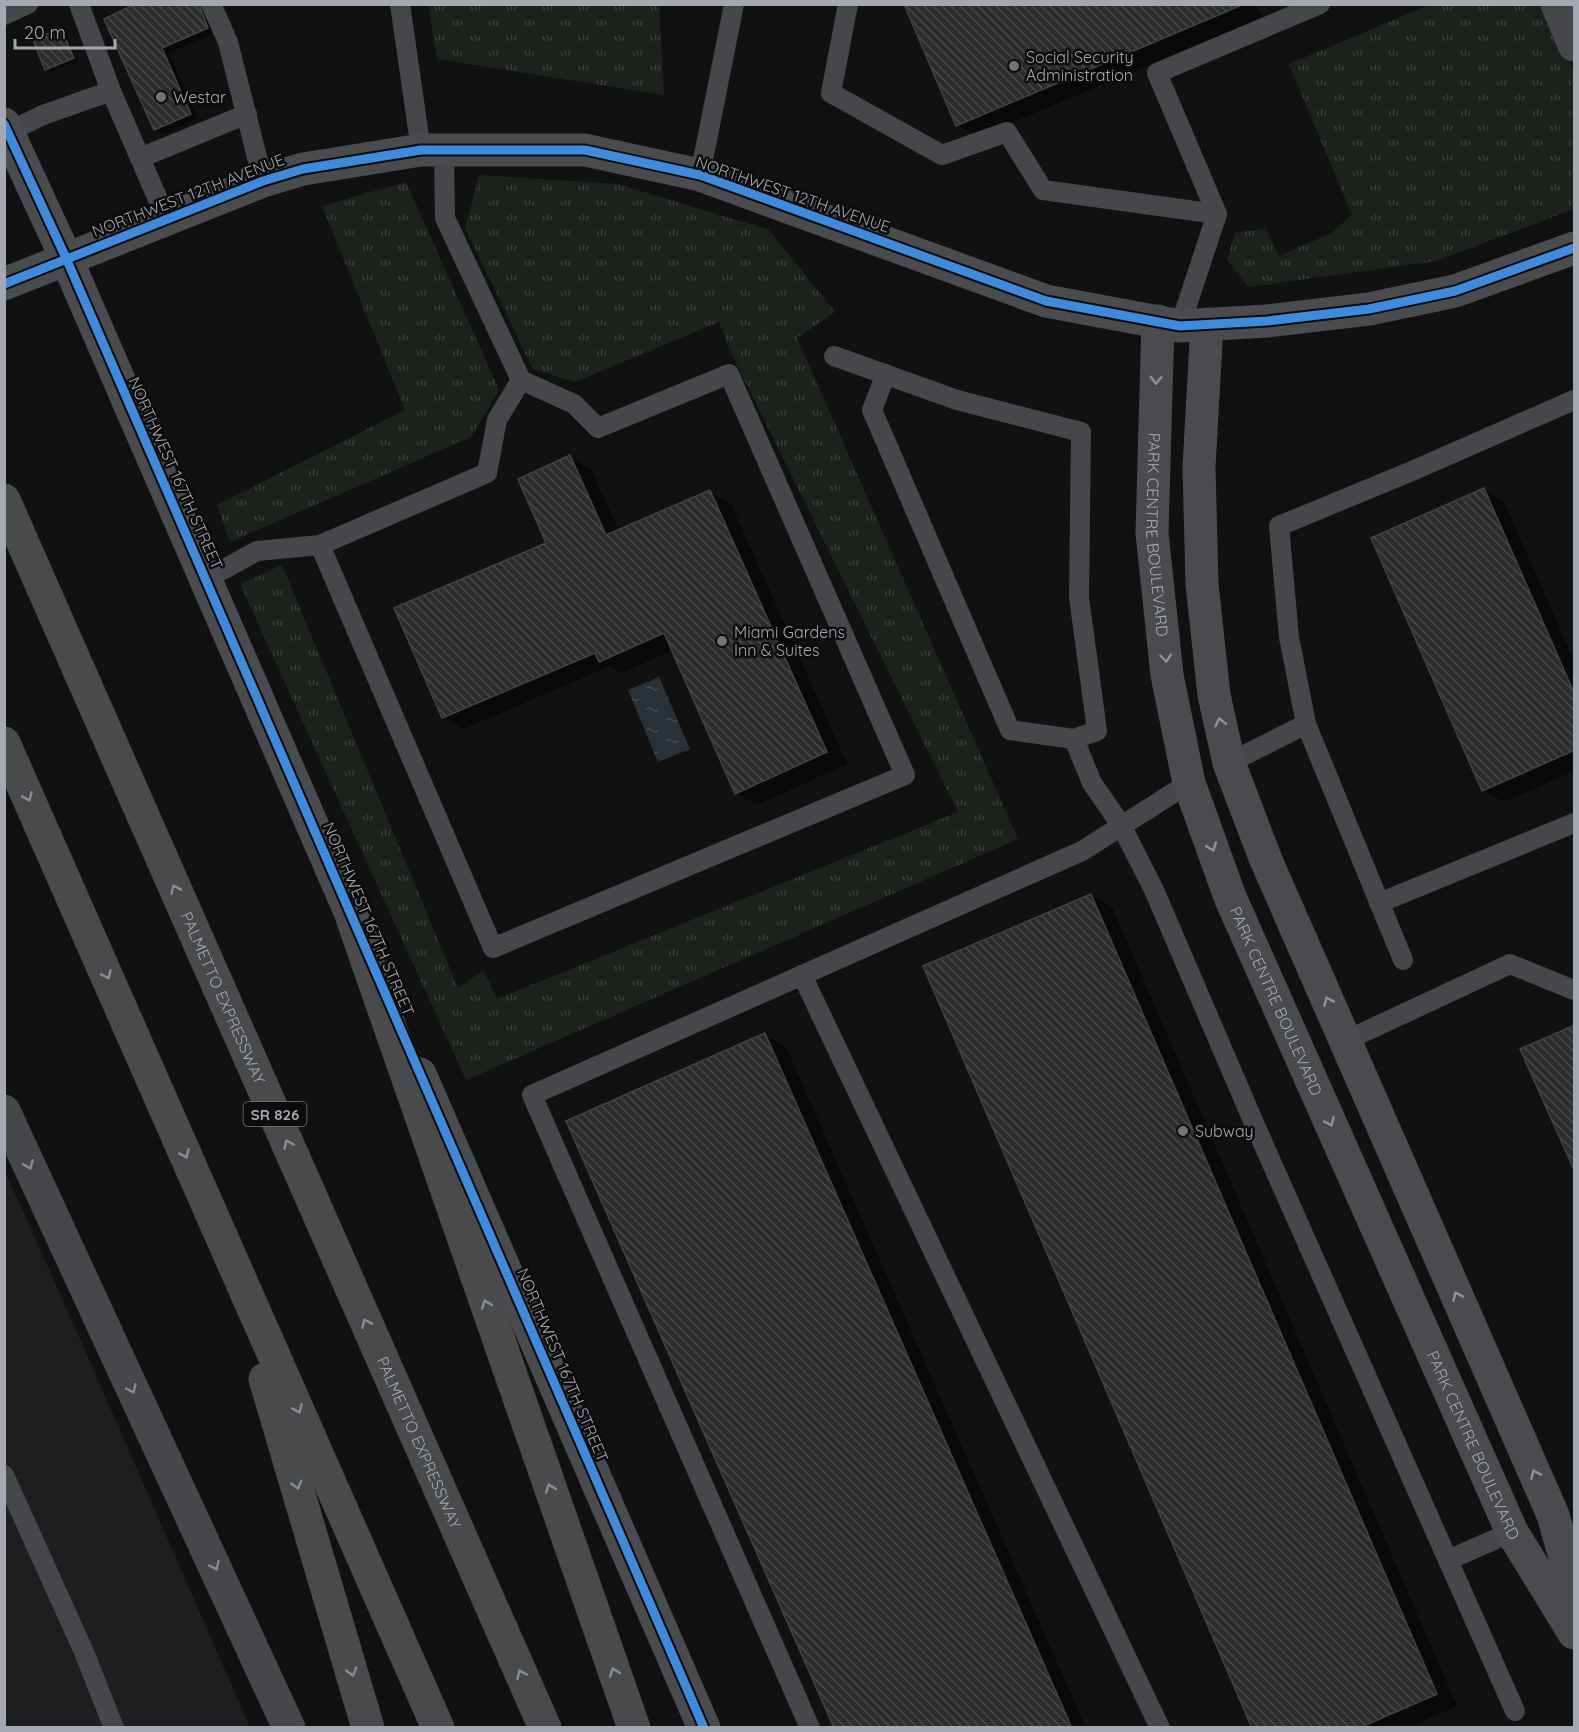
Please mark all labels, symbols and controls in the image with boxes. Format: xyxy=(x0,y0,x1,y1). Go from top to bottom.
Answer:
scale bar xyxy=(15,12,116,50)
text: 20 m xyxy=(24,21,66,44)
place label: Social Security Administration xyxy=(1026,47,1134,85)
marker: Social Security Administration xyxy=(1007,59,1021,73)
place label: Westar xyxy=(173,87,226,107)
marker: Westar xyxy=(154,90,168,104)
street label: NORTHWEST 12TH AVENUE xyxy=(89,149,287,241)
street label: NORTHWEST 12TH AVENUE xyxy=(693,151,893,237)
street label: NORTHWEST 167TH STREET xyxy=(124,374,228,573)
one-way arrow xyxy=(1150,375,1163,384)
street label: PARK CENTRE BOULEVARD xyxy=(1142,432,1173,638)
place label: Miami Gardens Inn & Suites xyxy=(734,622,845,660)
marker: Miami Gardens Inn & Suites xyxy=(715,634,729,648)
one-way arrow xyxy=(1159,654,1171,663)
one-way arrow xyxy=(1215,717,1228,727)
one-way arrow xyxy=(21,790,33,801)
street label: NORTHWEST 167TH STREET xyxy=(319,819,419,1019)
one-way arrow xyxy=(1205,841,1218,852)
one-way arrow xyxy=(171,884,183,895)
street label: PARK CENTRE BOULEVARD xyxy=(1225,903,1327,1099)
street label: PALMETTO EXPRESSWAY xyxy=(177,909,270,1087)
one-way arrow xyxy=(99,969,111,980)
one-way arrow xyxy=(1323,997,1335,1008)
road number: SR 826 xyxy=(244,1102,306,1126)
one-way arrow xyxy=(1323,1116,1335,1127)
place label: Subway xyxy=(1195,1121,1254,1141)
marker: Subway xyxy=(1176,1124,1190,1138)
one-way arrow xyxy=(283,1139,295,1150)
one-way arrow xyxy=(178,1147,190,1158)
one-way arrow xyxy=(21,1158,33,1169)
street label: NORTHWEST 167TH STREET xyxy=(513,1265,613,1465)
one-way arrow xyxy=(1452,1291,1464,1302)
one-way arrow xyxy=(481,1299,494,1310)
one-way arrow xyxy=(362,1318,374,1329)
street label: PARK CENTRE BOULEVARD xyxy=(1423,1348,1524,1543)
street label: PALMETTO EXPRESSWAY xyxy=(373,1353,466,1532)
one-way arrow xyxy=(124,1383,136,1394)
one-way arrow xyxy=(290,1403,302,1414)
one-way arrow xyxy=(1530,1470,1542,1481)
one-way arrow xyxy=(290,1479,302,1490)
one-way arrow xyxy=(544,1483,557,1494)
one-way arrow xyxy=(207,1559,219,1570)
one-way arrow xyxy=(345,1666,357,1677)
one-way arrow xyxy=(609,1668,622,1678)
one-way arrow xyxy=(516,1669,528,1680)

